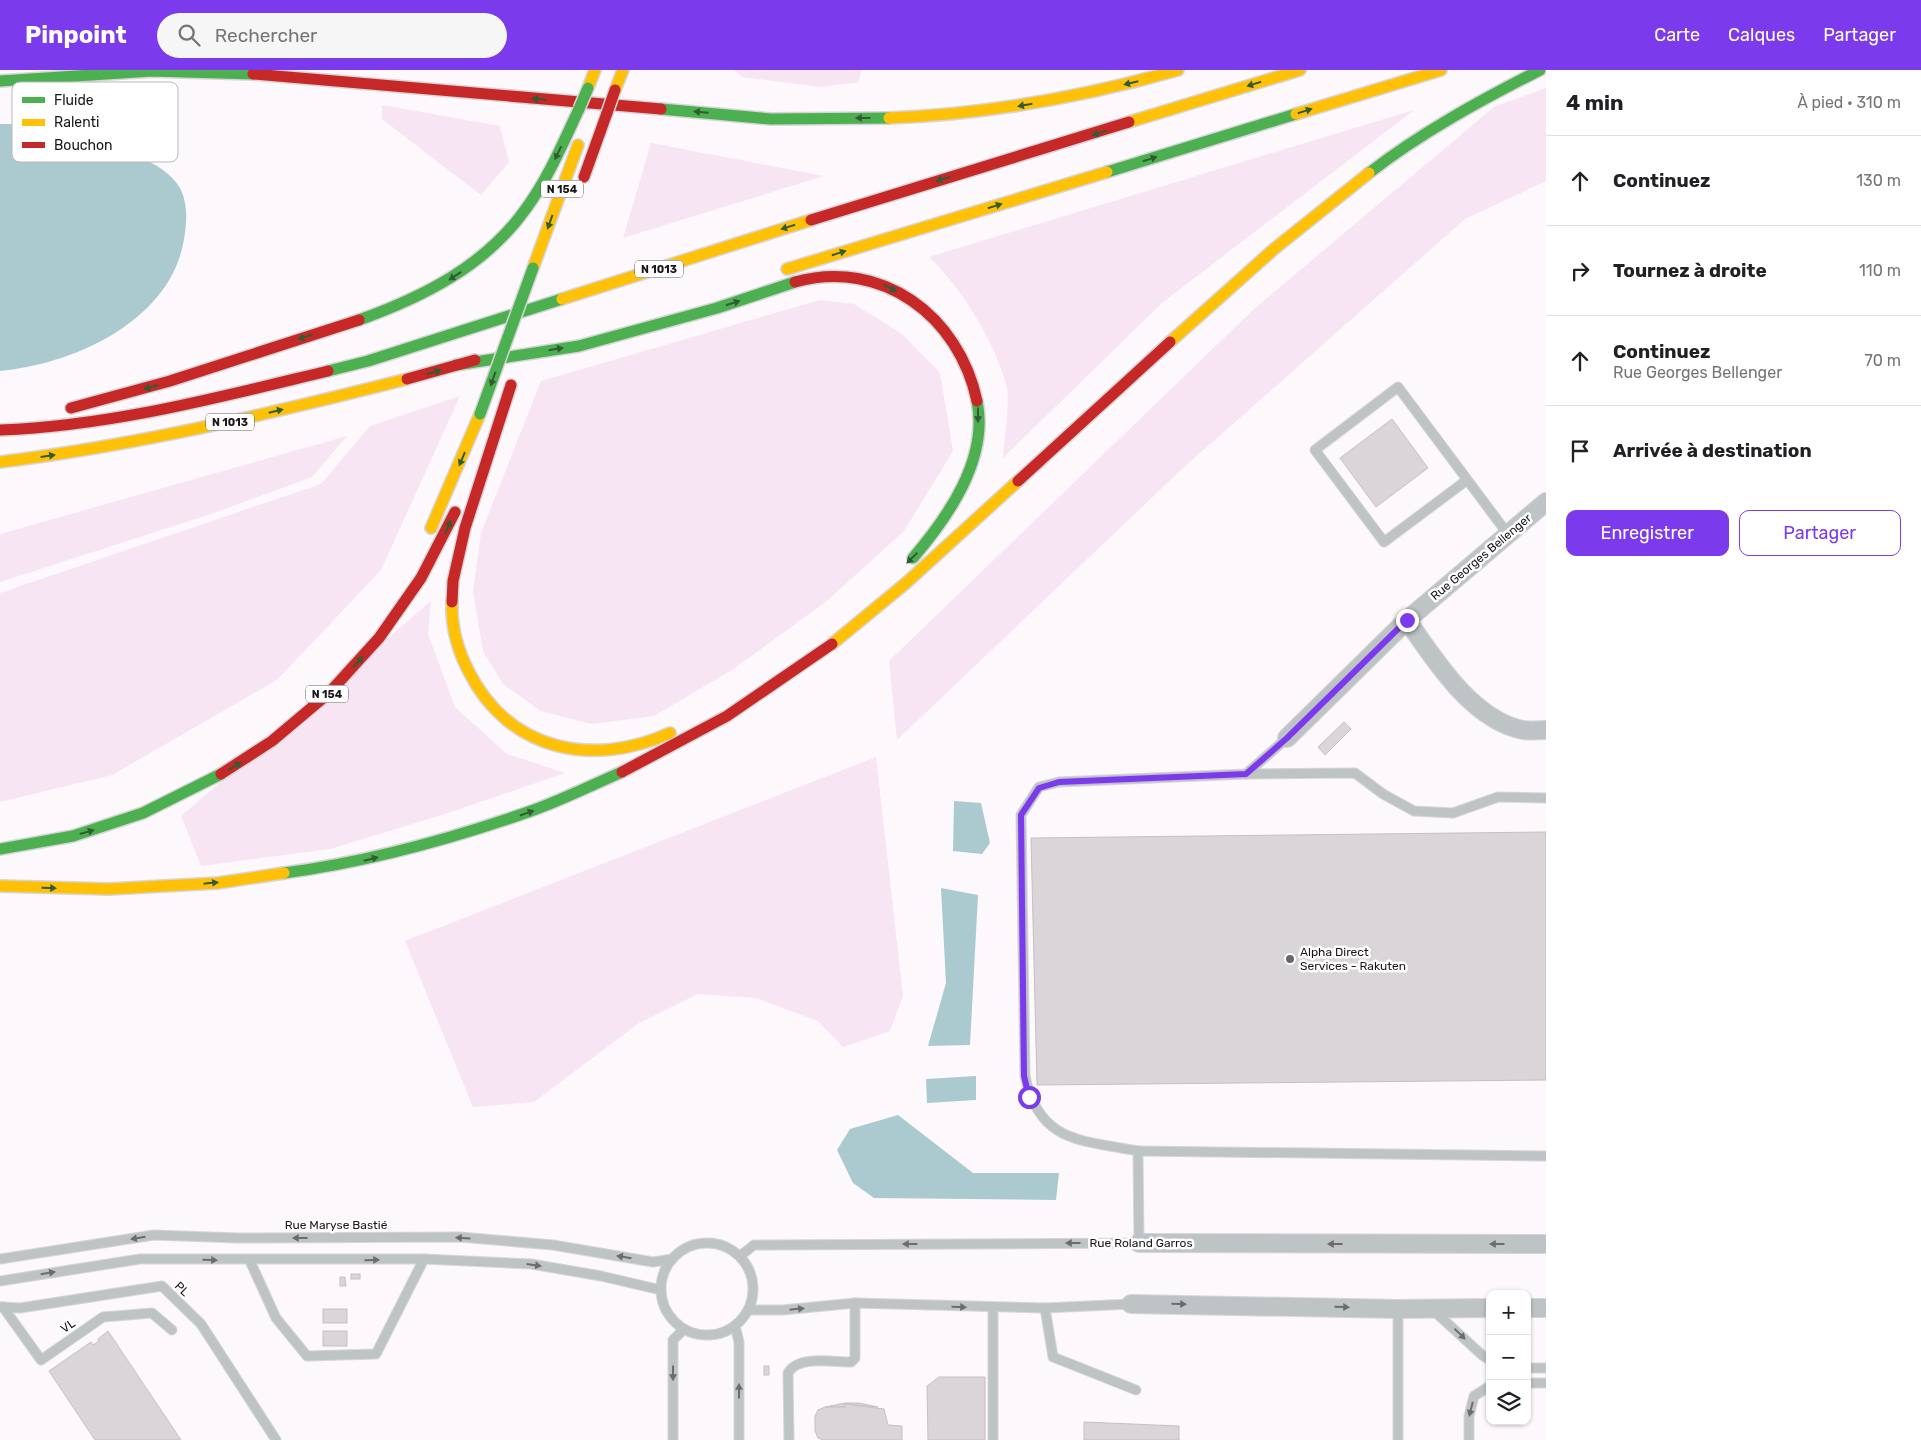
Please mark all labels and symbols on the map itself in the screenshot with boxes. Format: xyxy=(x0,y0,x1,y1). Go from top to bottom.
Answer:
one-way arrow xyxy=(1124,79,1139,87)
one-way arrow xyxy=(1246,81,1261,89)
legend xyxy=(12,82,178,162)
text: Fluide xyxy=(54,92,94,109)
one-way arrow xyxy=(531,95,547,103)
one-way arrow xyxy=(1017,101,1033,109)
one-way arrow xyxy=(1298,107,1313,115)
one-way arrow xyxy=(693,108,709,116)
text: Ralenti xyxy=(54,114,99,131)
one-way arrow xyxy=(855,114,871,122)
one-way arrow xyxy=(1091,129,1106,137)
text: Bouchon xyxy=(54,137,113,154)
one-way arrow xyxy=(554,146,562,160)
one-way arrow xyxy=(1143,154,1158,162)
one-way arrow xyxy=(935,176,950,184)
road number: N 154 xyxy=(541,180,583,198)
one-way arrow xyxy=(987,202,1002,210)
one-way arrow xyxy=(546,215,553,230)
one-way arrow xyxy=(780,224,795,232)
one-way arrow xyxy=(832,248,847,256)
road number: N 1013 xyxy=(635,260,683,278)
one-way arrow xyxy=(448,271,462,280)
one-way arrow xyxy=(883,284,897,292)
one-way arrow xyxy=(726,298,741,306)
one-way arrow xyxy=(298,334,313,341)
one-way arrow xyxy=(549,345,565,353)
one-way arrow xyxy=(427,367,442,375)
one-way arrow xyxy=(489,372,497,387)
one-way arrow xyxy=(143,383,158,391)
one-way arrow xyxy=(269,407,284,415)
one-way arrow xyxy=(973,407,981,423)
road number: N 1013 xyxy=(206,414,254,431)
one-way arrow xyxy=(41,452,57,460)
one-way arrow xyxy=(458,452,465,467)
street label: Rue Georges Bellenger xyxy=(1428,511,1534,603)
one-way arrow xyxy=(445,520,453,534)
one-way arrow xyxy=(906,552,918,564)
route end xyxy=(1396,609,1419,632)
one-way arrow xyxy=(352,656,364,668)
road number: N 154 xyxy=(306,686,348,702)
one-way arrow xyxy=(228,762,241,771)
one-way arrow xyxy=(520,809,535,816)
one-way arrow xyxy=(79,827,94,835)
one-way arrow xyxy=(364,855,379,863)
one-way arrow xyxy=(203,879,219,887)
one-way arrow xyxy=(41,884,57,892)
place label: Alpha Direct Services - Rakuten xyxy=(1300,945,1406,973)
marker: Alpha Direct Services - Rakuten xyxy=(1284,953,1296,965)
route start xyxy=(1018,1086,1041,1109)
street label: Rue Maryse Bastié xyxy=(285,1218,388,1232)
one-way arrow xyxy=(454,1233,470,1241)
one-way arrow xyxy=(130,1234,146,1242)
one-way arrow xyxy=(292,1234,308,1242)
street label: Rue Roland Garros xyxy=(1089,1236,1193,1250)
one-way arrow xyxy=(1064,1239,1080,1247)
one-way arrow xyxy=(1327,1239,1343,1247)
one-way arrow xyxy=(902,1240,918,1248)
one-way arrow xyxy=(1489,1240,1505,1248)
one-way arrow xyxy=(616,1252,632,1260)
one-way arrow xyxy=(202,1256,218,1264)
one-way arrow xyxy=(364,1256,380,1264)
one-way arrow xyxy=(527,1261,543,1269)
one-way arrow xyxy=(41,1269,57,1277)
street label: PL xyxy=(172,1279,192,1299)
one-way arrow xyxy=(1172,1301,1188,1309)
one-way arrow xyxy=(951,1303,967,1311)
one-way arrow xyxy=(1334,1304,1350,1312)
one-way arrow xyxy=(789,1305,805,1313)
street label: VL xyxy=(58,1316,78,1336)
one-way arrow xyxy=(1453,1328,1465,1340)
one-way arrow xyxy=(669,1365,677,1381)
one-way arrow xyxy=(735,1383,743,1399)
one-way arrow xyxy=(1467,1401,1475,1416)

